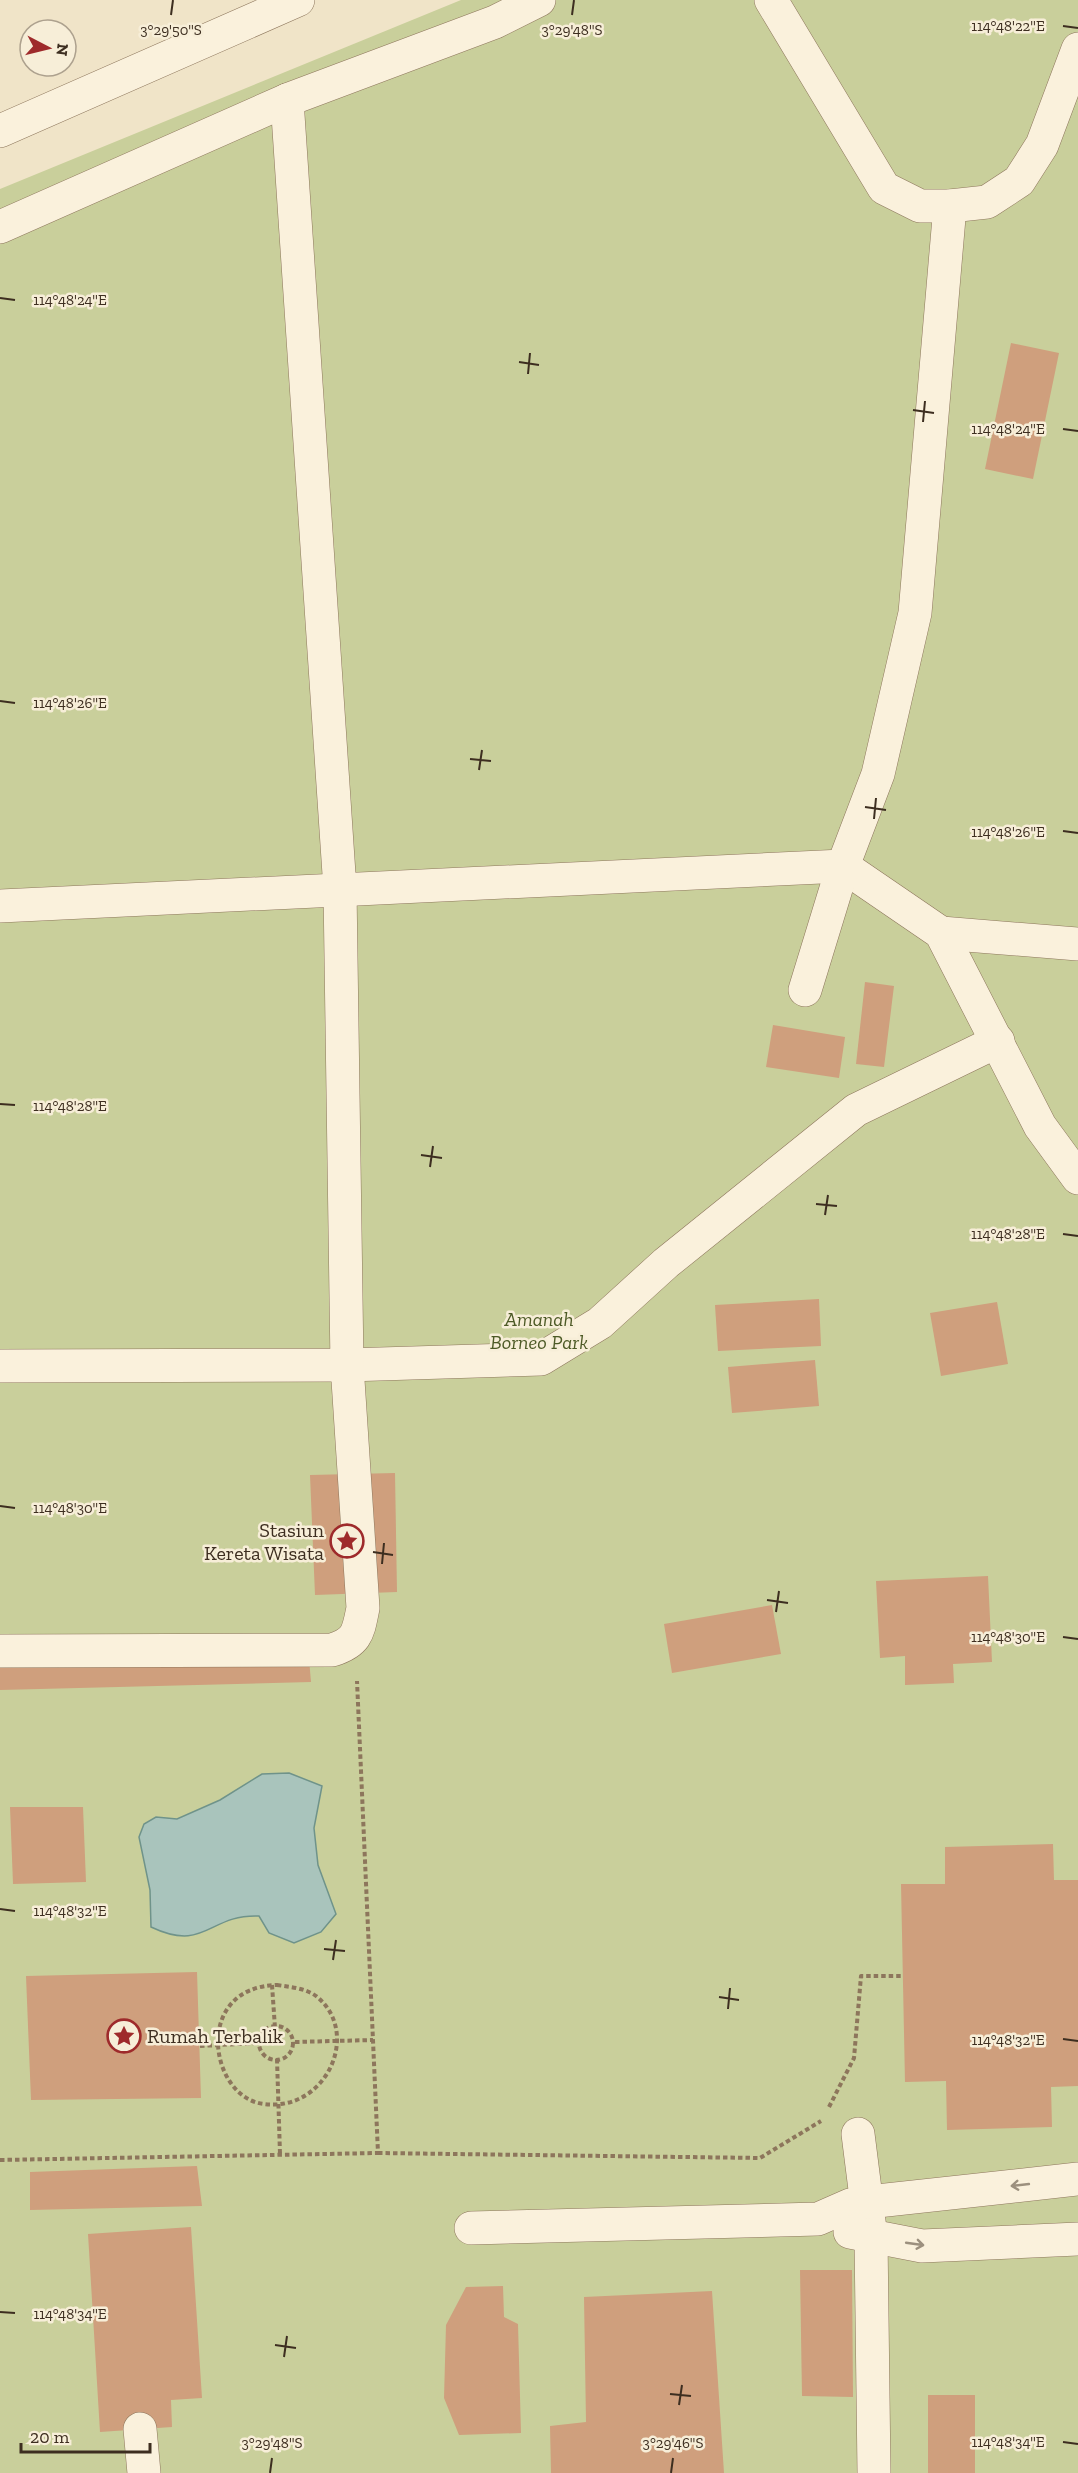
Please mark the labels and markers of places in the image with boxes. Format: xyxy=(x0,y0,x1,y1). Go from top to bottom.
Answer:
place label: Stasiun Kereta Wisata xyxy=(204,1518,325,1565)
place icon: Stasiun Kereta Wisata xyxy=(329,1523,365,1559)
place icon: Rumah Terbalik xyxy=(106,2018,142,2054)
place label: Rumah Terbalik xyxy=(147,2024,284,2048)

